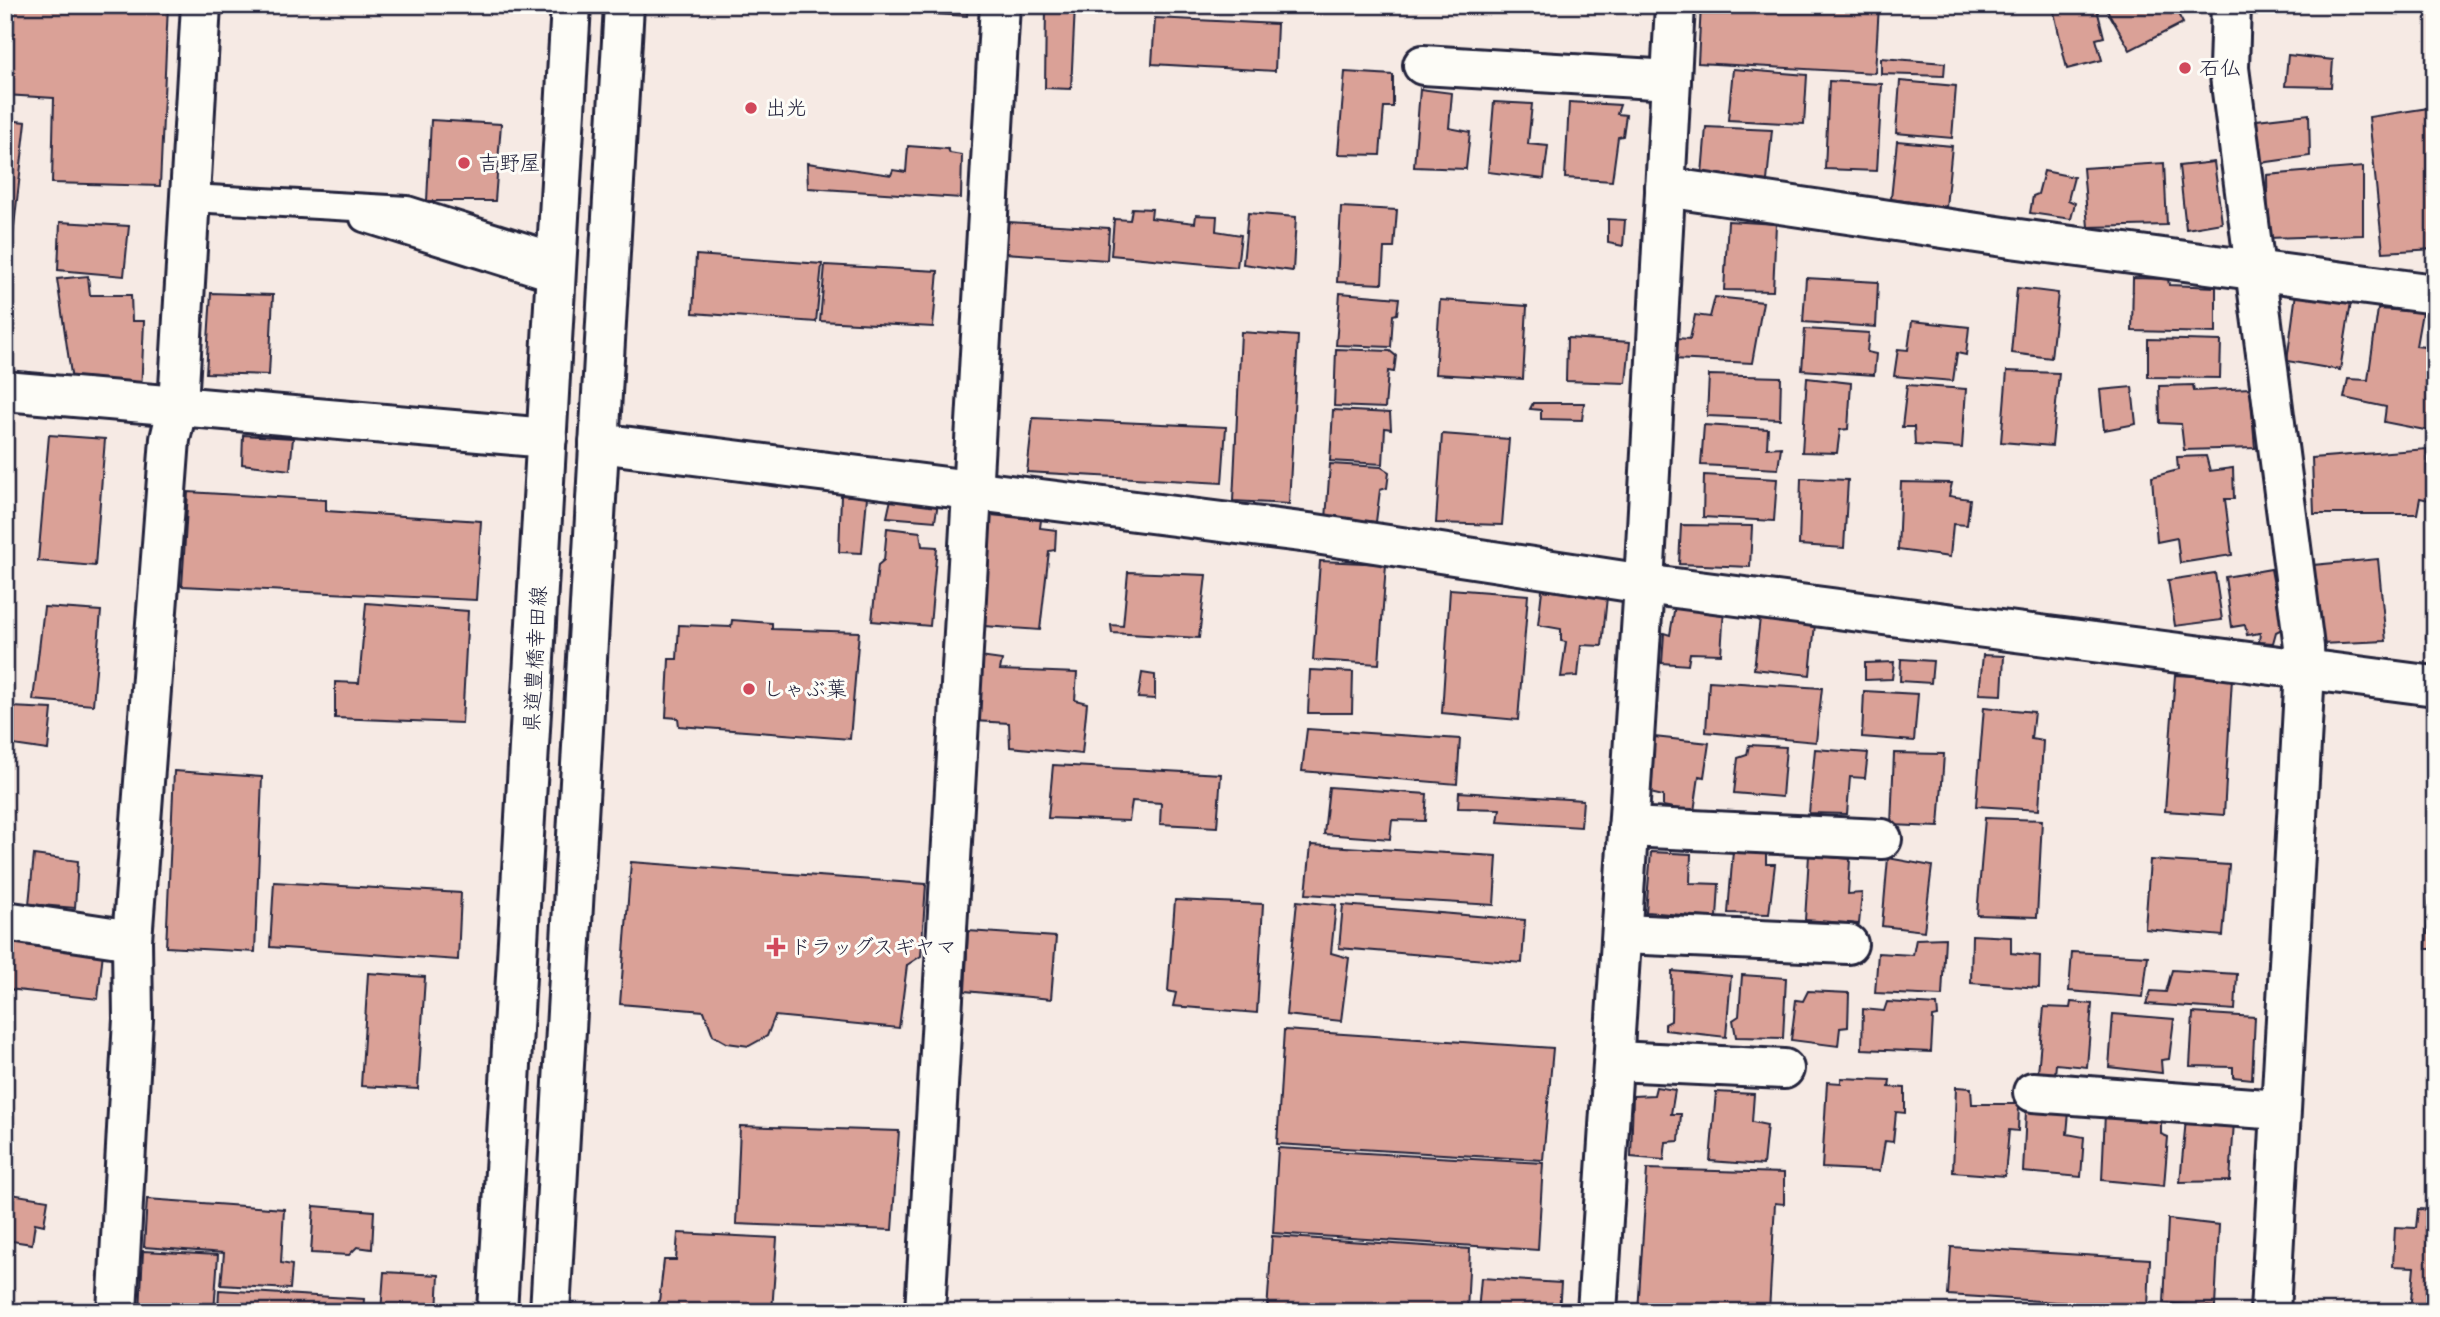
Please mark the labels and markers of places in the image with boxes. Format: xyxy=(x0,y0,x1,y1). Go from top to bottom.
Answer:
place label: 石仏 xyxy=(2199,56,2241,80)
marker: 石仏 xyxy=(2177,60,2193,76)
place label: 出光 xyxy=(765,96,807,120)
marker: 出光 xyxy=(743,100,759,116)
place label: 吉野屋 xyxy=(478,151,541,175)
marker: 吉野屋 xyxy=(456,155,472,171)
place label: しゃぶ葉 xyxy=(763,677,847,701)
marker: しゃぶ葉 xyxy=(741,681,757,697)
place label: ドラッグスギヤマ xyxy=(790,935,957,959)
marker: ドラッグスギヤマ xyxy=(768,939,784,955)

